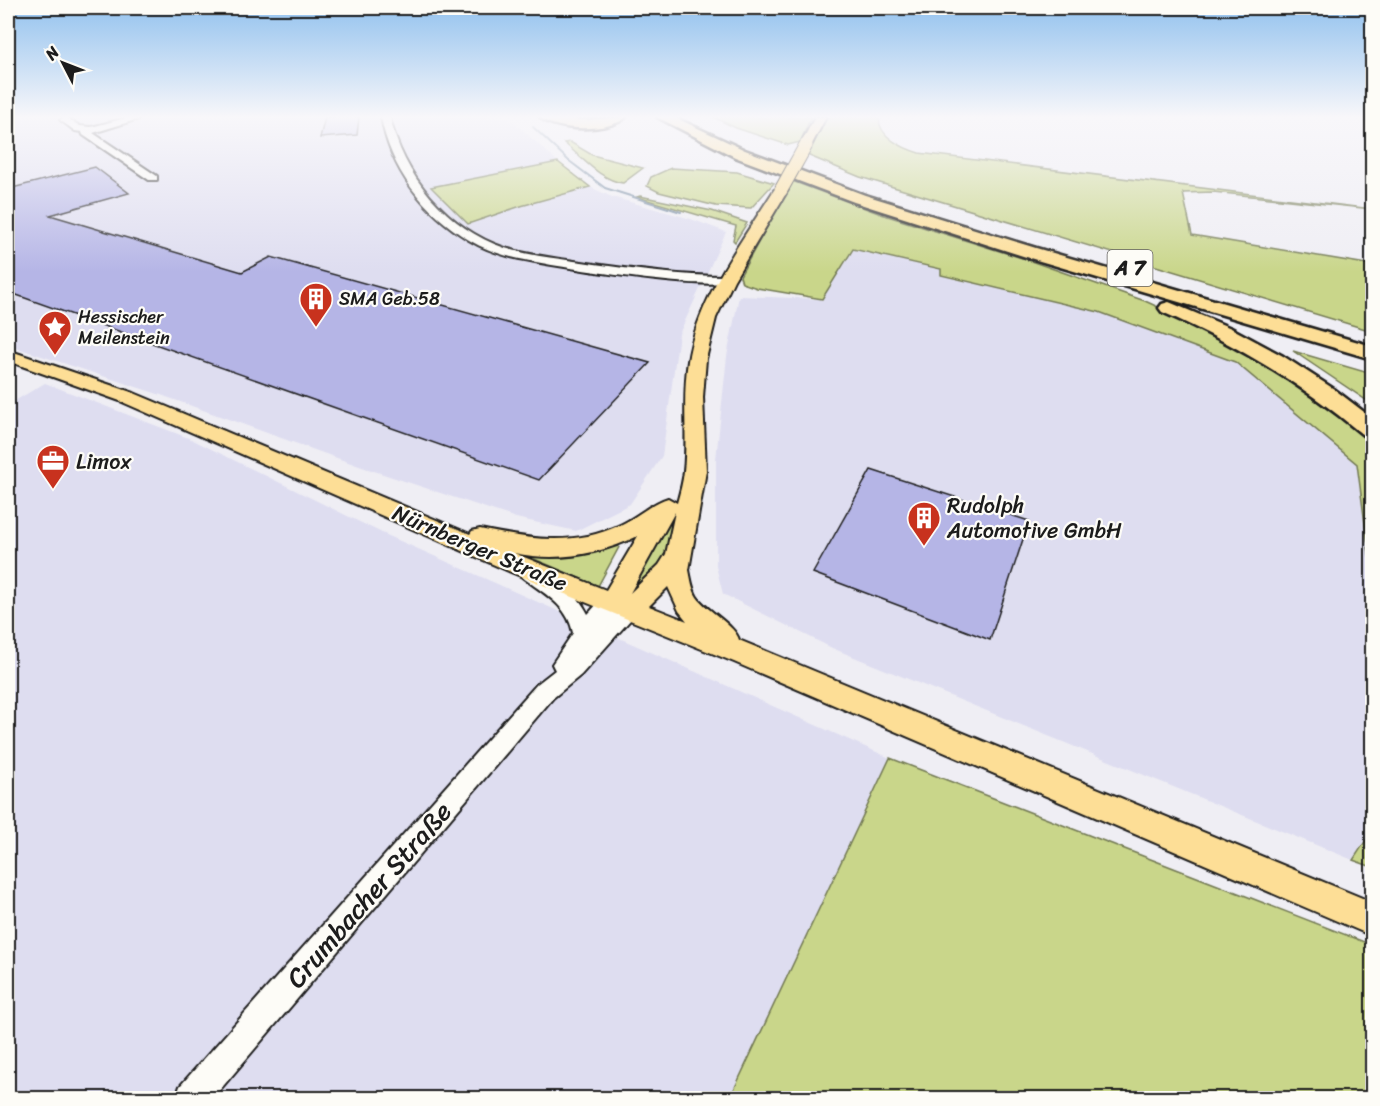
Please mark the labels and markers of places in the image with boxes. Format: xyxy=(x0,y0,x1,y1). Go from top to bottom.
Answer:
building icon: SMA Geb.58 xyxy=(298,281,334,328)
place label: SMA Geb.58 xyxy=(339,283,440,315)
place label: Hessischer Meilenstein xyxy=(78,301,170,354)
place icon: Hessischer Meilenstein xyxy=(37,309,73,356)
place label: Limox xyxy=(76,442,132,481)
office icon: Limox xyxy=(35,443,71,490)
place label: Rudolph Automotive GmbH xyxy=(946,486,1122,550)
building icon: Rudolph Automotive GmbH xyxy=(906,500,942,547)

